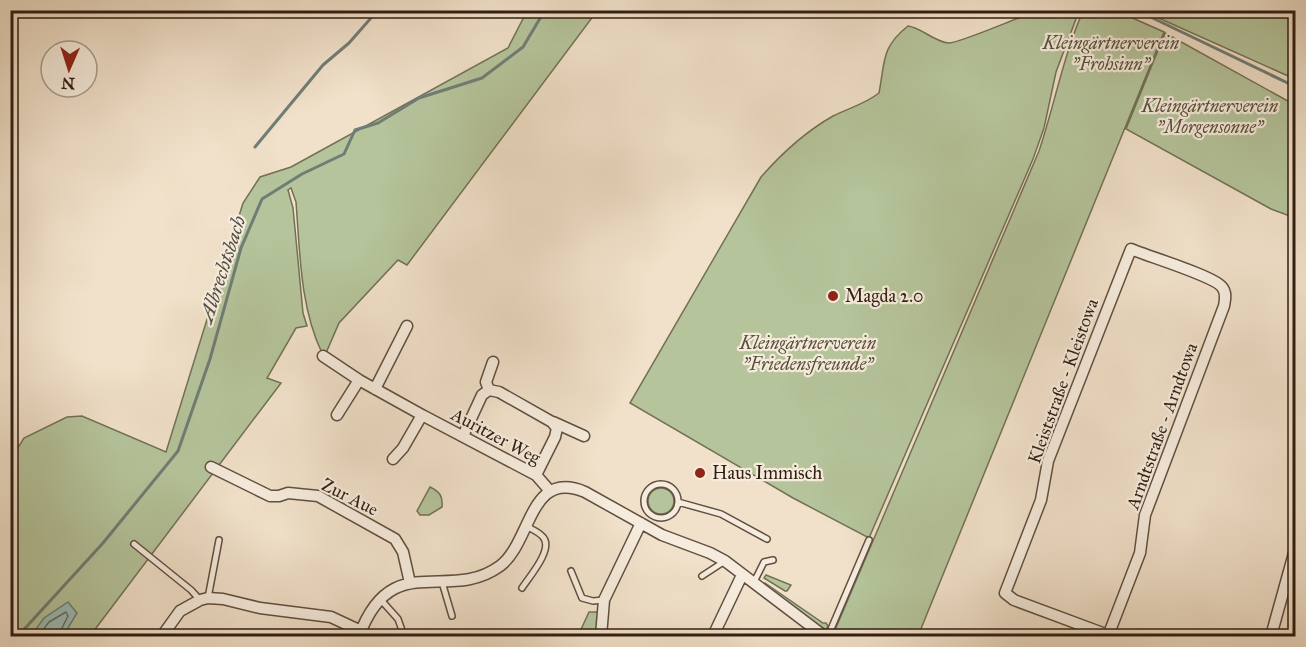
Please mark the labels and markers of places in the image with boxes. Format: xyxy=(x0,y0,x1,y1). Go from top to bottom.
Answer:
place label: Magda 2.0 xyxy=(845,285,924,308)
marker: Magda 2.0 xyxy=(826,289,840,303)
place label: Haus Immisch xyxy=(712,462,822,484)
marker: Haus Immisch xyxy=(693,466,707,480)

